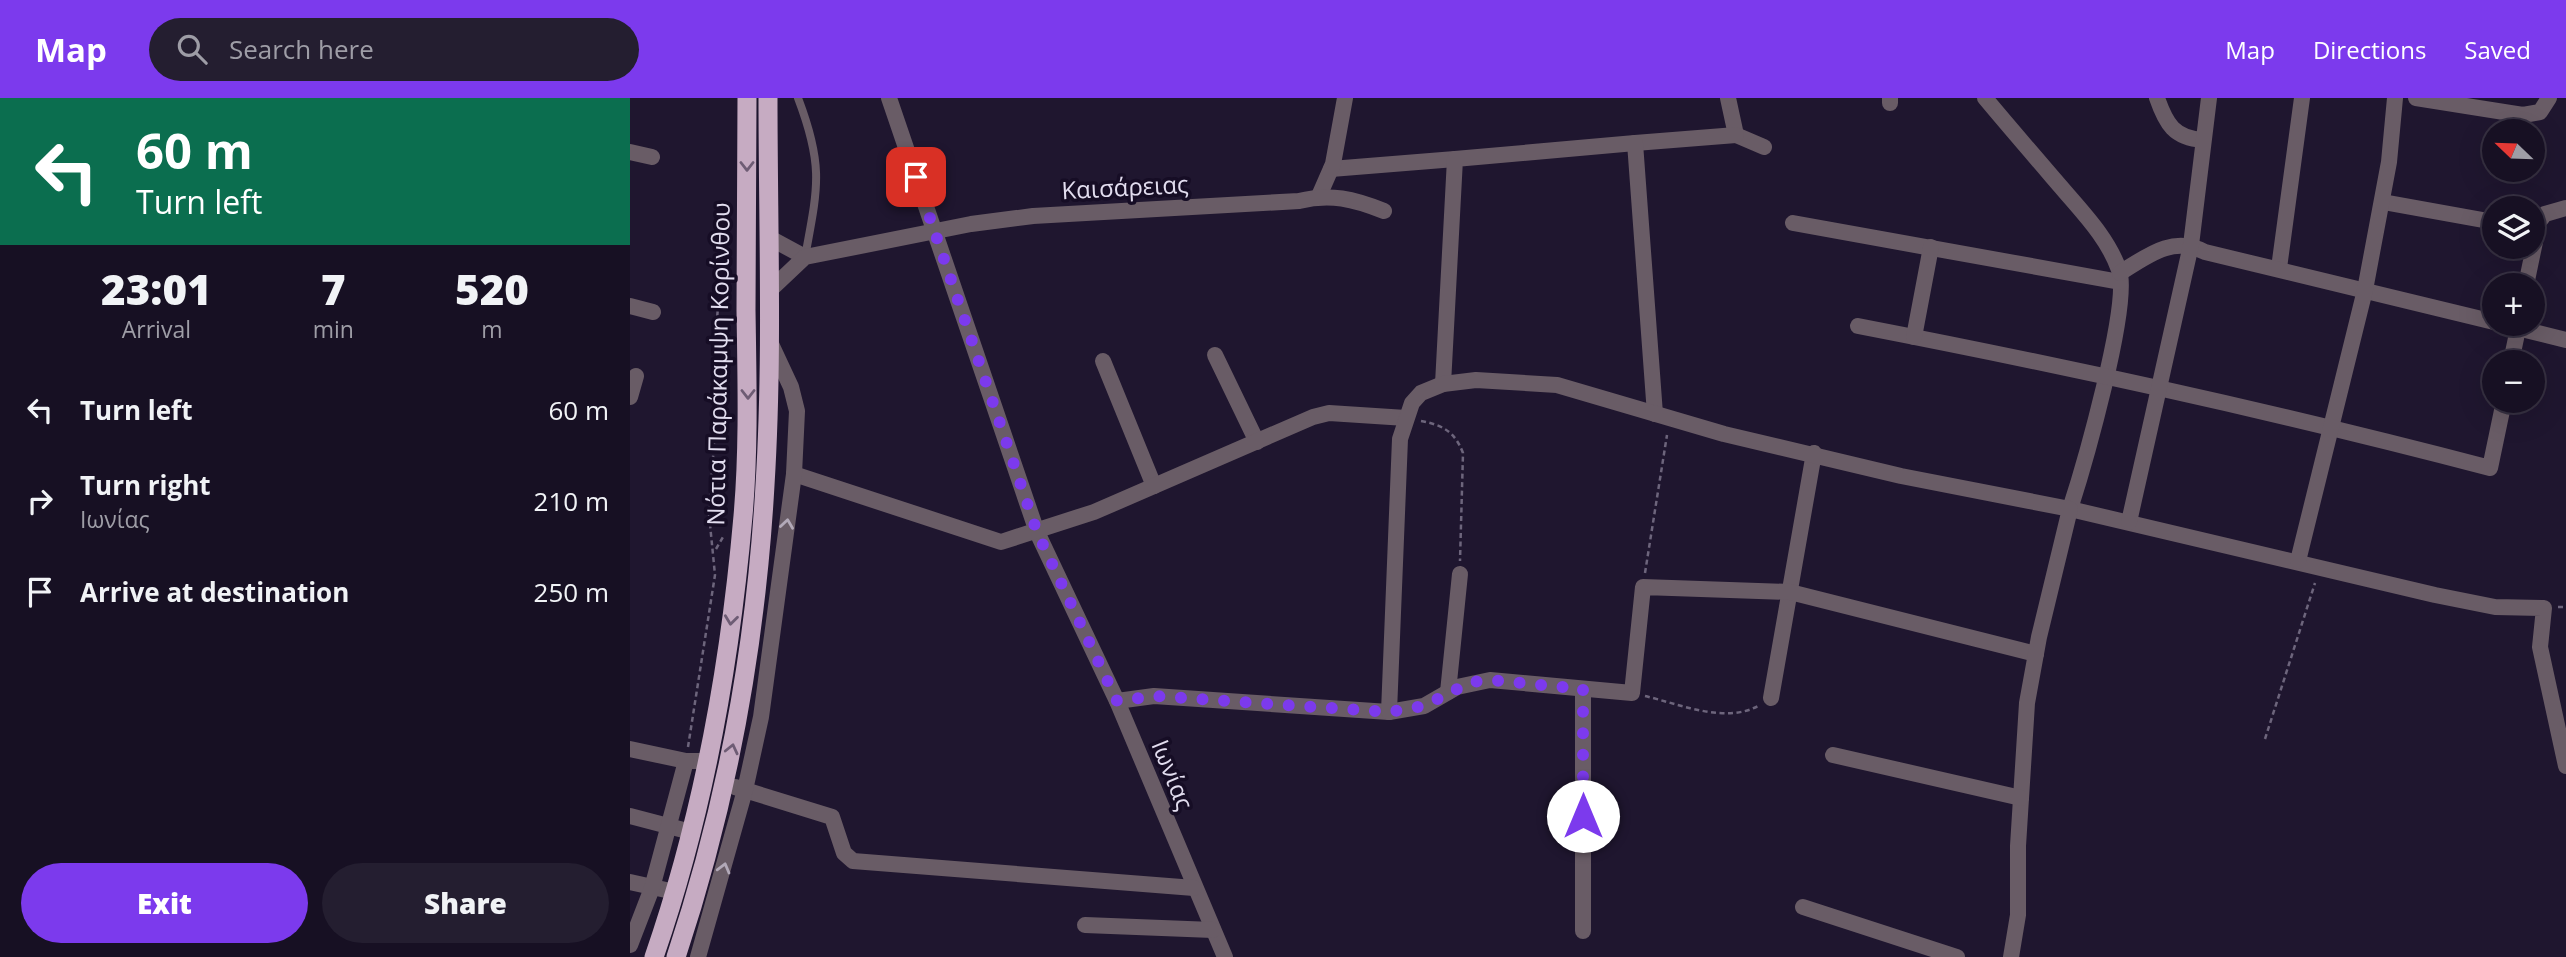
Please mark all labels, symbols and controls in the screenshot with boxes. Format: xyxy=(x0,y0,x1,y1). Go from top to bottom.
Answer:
search box xyxy=(149,18,639,81)
text: Map xyxy=(35,27,107,72)
icon: search xyxy=(173,30,211,68)
text: Search here xyxy=(229,31,374,67)
text: Map xyxy=(2225,33,2275,66)
text: Directions xyxy=(2313,33,2426,66)
text: Saved xyxy=(2464,33,2531,66)
text: 60 m xyxy=(136,117,253,183)
north arrow xyxy=(2482,119,2544,182)
map controls xyxy=(2482,119,2545,413)
icon: left xyxy=(21,126,112,217)
pin xyxy=(886,147,946,207)
icon: arrive xyxy=(897,158,935,196)
one-way arrow xyxy=(739,161,755,172)
street label: Καισάρειας xyxy=(1061,167,1189,206)
text: Turn left xyxy=(136,180,262,223)
button: layers xyxy=(2482,196,2545,259)
street label: Νότια Παράκαμψη Κορίνθου xyxy=(698,202,737,526)
text: 23:01 xyxy=(101,260,212,317)
text: 7 xyxy=(321,260,346,317)
text: 520 xyxy=(455,260,529,317)
button: + xyxy=(2482,273,2545,336)
text: Arrival xyxy=(122,313,191,345)
text: min xyxy=(313,313,354,345)
text: m xyxy=(481,313,503,345)
button: − xyxy=(2482,350,2545,413)
one-way arrow xyxy=(740,389,756,399)
icon: left xyxy=(21,391,59,429)
text: Turn left xyxy=(80,392,192,428)
text: 60 m xyxy=(548,392,609,428)
text: Turn right xyxy=(80,467,211,503)
icon: right xyxy=(21,482,59,520)
text: 210 m xyxy=(534,483,609,519)
text: Ιωνίας xyxy=(80,503,150,535)
one-way arrow xyxy=(780,518,795,530)
icon: arrive xyxy=(21,573,59,611)
text: Arrive at destination xyxy=(80,574,349,610)
text: 250 m xyxy=(534,574,609,610)
one-way arrow xyxy=(723,615,738,626)
street label: Ιωνίας xyxy=(1144,735,1202,814)
one-way arrow xyxy=(723,743,738,755)
position arrow xyxy=(1546,779,1620,853)
one-way arrow xyxy=(716,862,730,874)
button: Exit xyxy=(21,863,308,943)
button: Share xyxy=(322,863,609,943)

